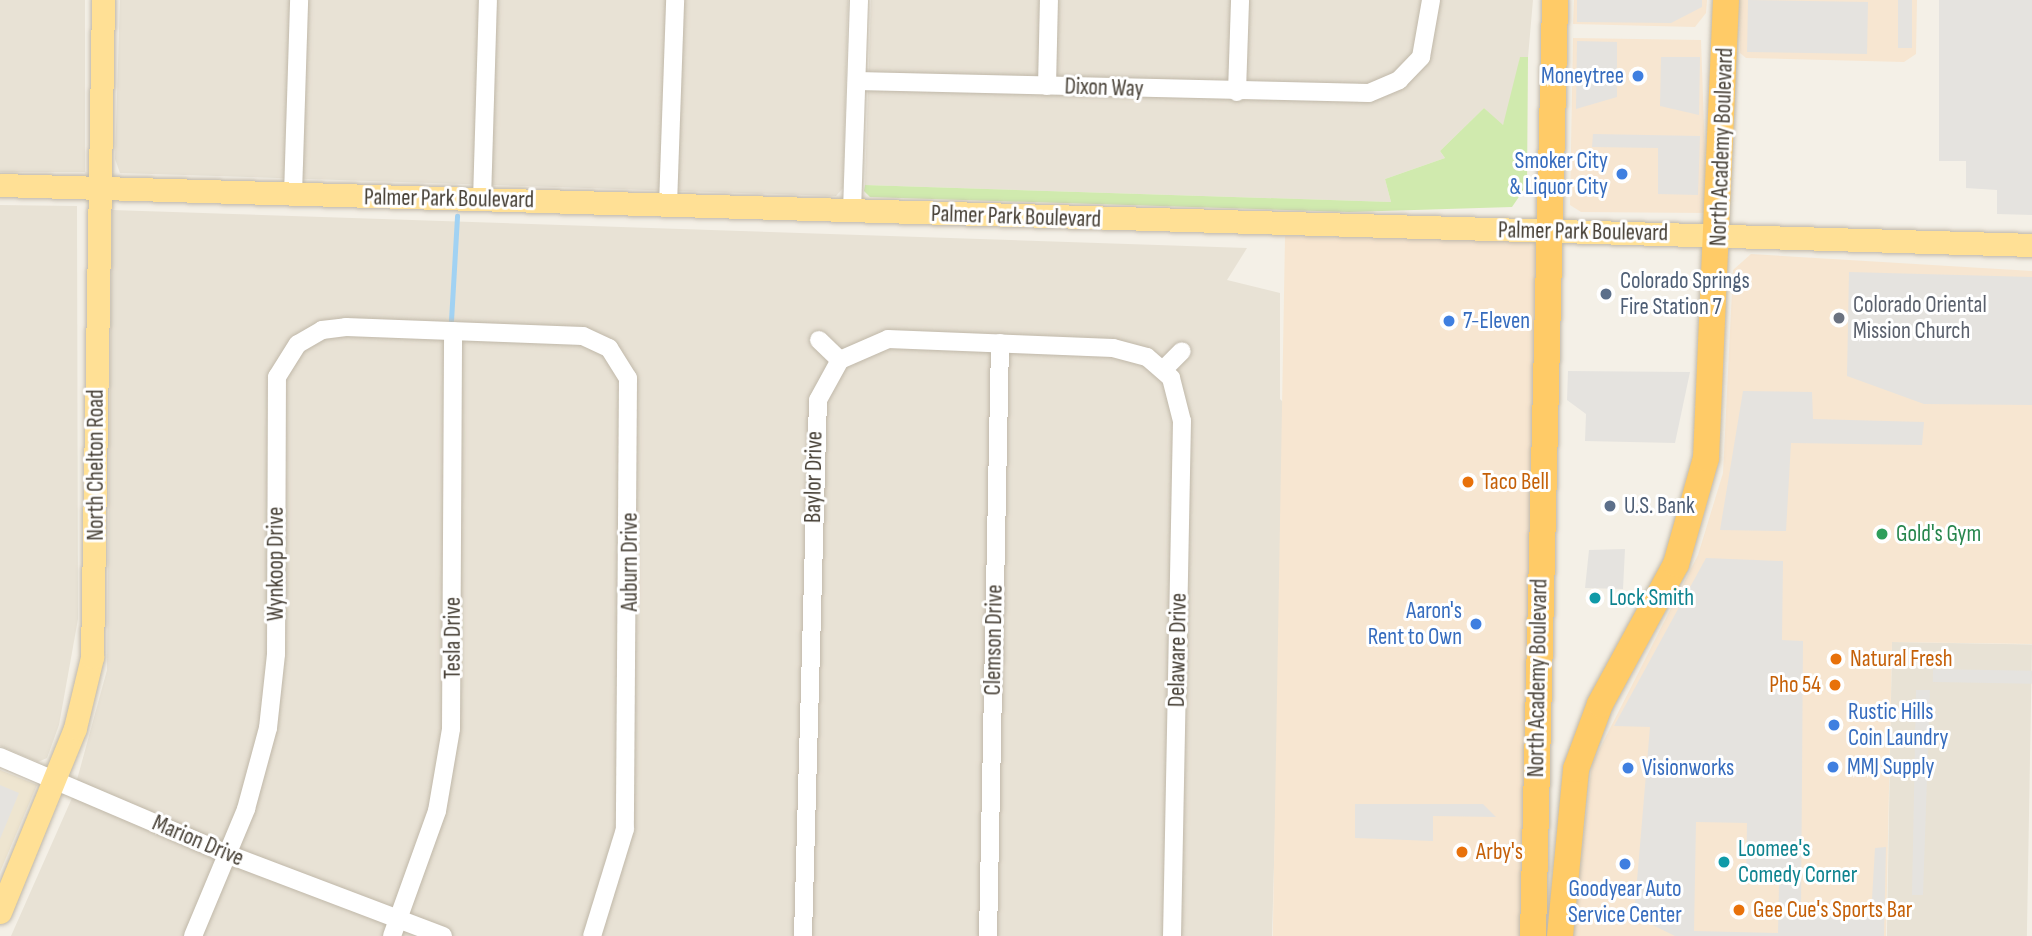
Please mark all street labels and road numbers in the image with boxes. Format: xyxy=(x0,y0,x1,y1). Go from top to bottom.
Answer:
street label: North Academy Boulevard xyxy=(1705,47,1739,247)
street label: Dixon Way xyxy=(1064,73,1144,103)
street label: Palmer Park Boulevard xyxy=(364,184,534,214)
street label: Palmer Park Boulevard xyxy=(931,200,1101,234)
street label: Palmer Park Boulevard xyxy=(1498,217,1668,247)
street label: North Chelton Road xyxy=(82,389,110,541)
street label: Baylor Drive xyxy=(799,431,829,523)
street label: Wynkoop Drive xyxy=(262,507,290,621)
street label: Auburn Drive xyxy=(616,513,644,611)
street label: North Academy Boulevard xyxy=(1522,578,1554,778)
street label: Clemson Drive xyxy=(979,584,1009,696)
street label: Delaware Drive xyxy=(1163,593,1193,707)
street label: Tesla Drive xyxy=(439,597,467,679)
street label: Marion Drive xyxy=(148,809,248,873)

